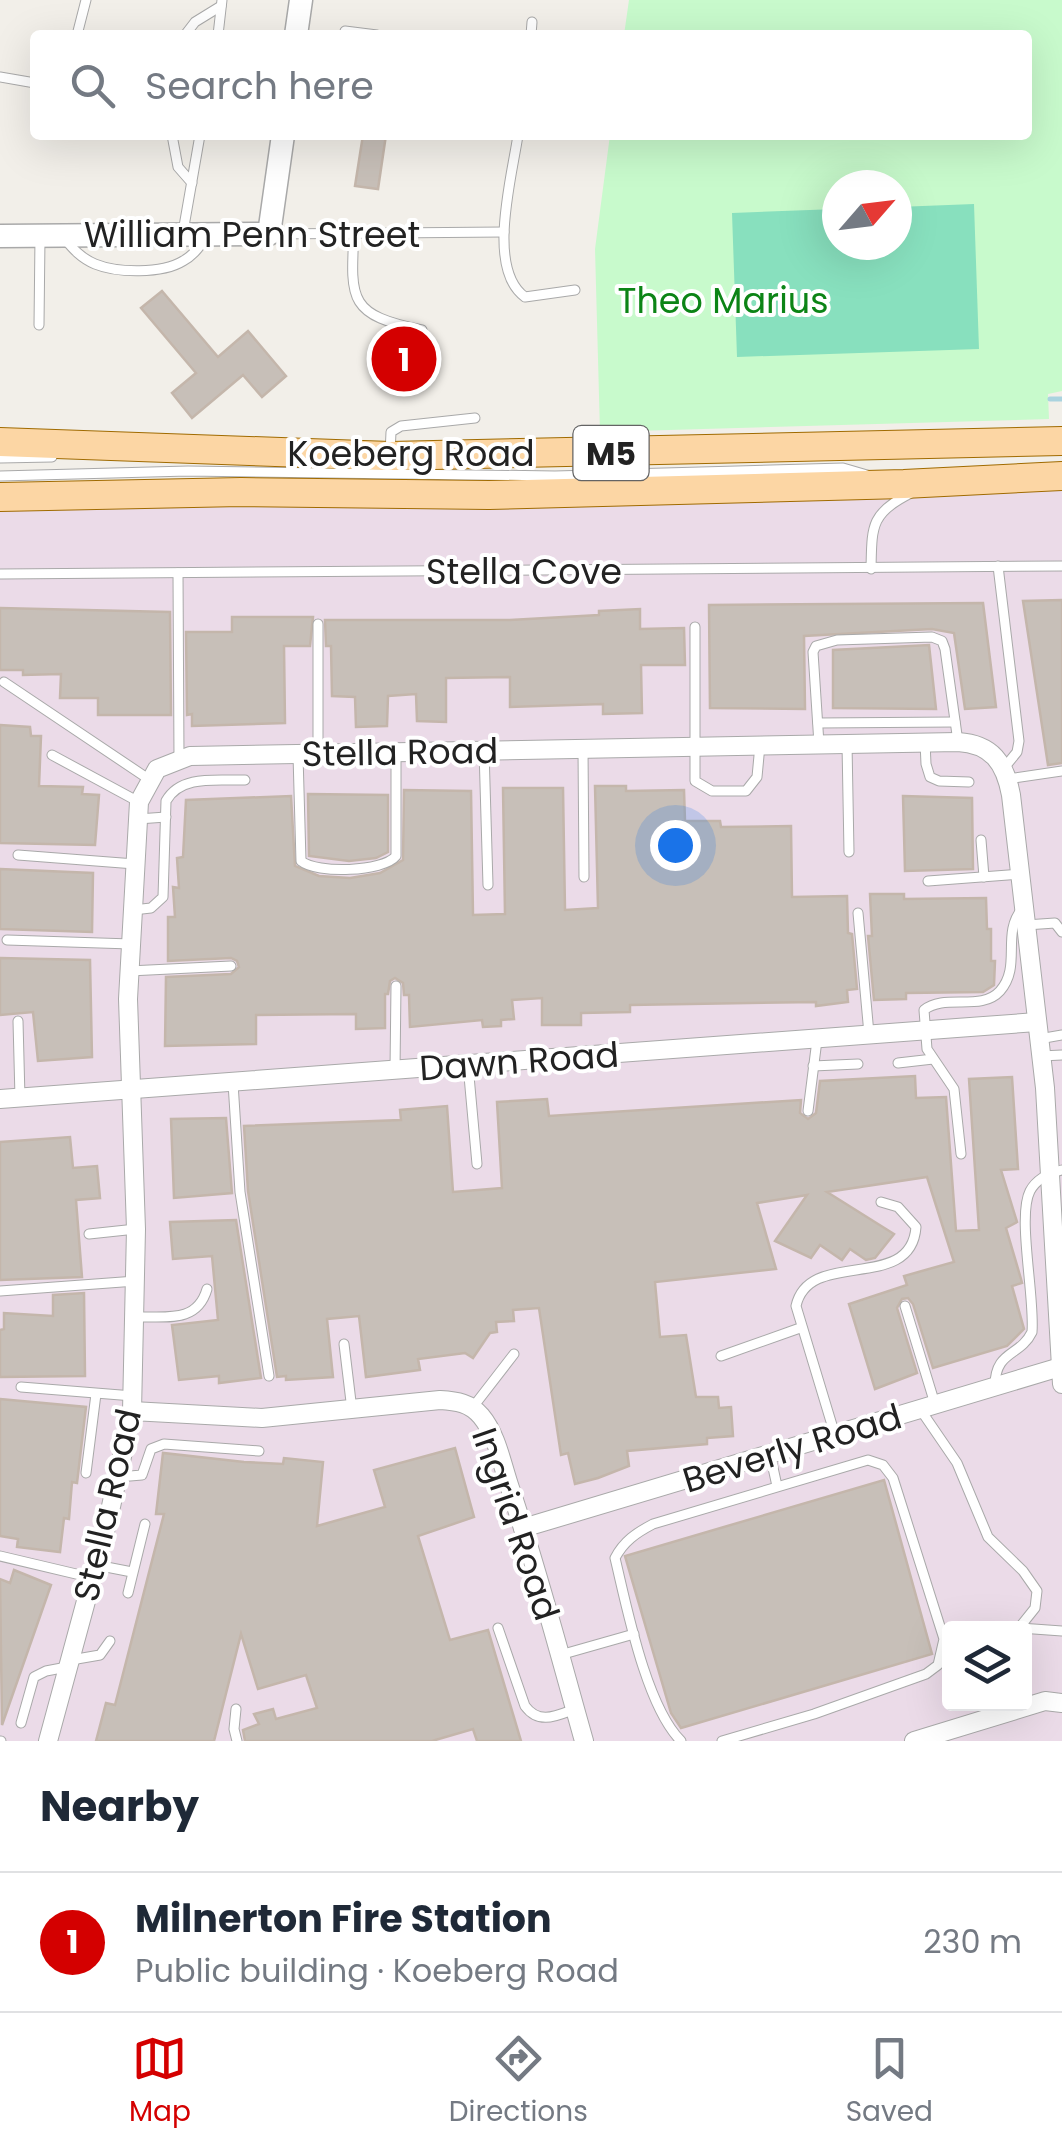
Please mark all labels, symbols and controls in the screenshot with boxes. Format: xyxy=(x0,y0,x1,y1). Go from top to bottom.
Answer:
search box xyxy=(30,30,1032,140)
icon: search xyxy=(65,58,120,113)
text: Search here xyxy=(145,59,374,112)
north arrow xyxy=(822,170,912,260)
street label: William Penn Street xyxy=(84,210,420,259)
park label: Theo Marius xyxy=(618,276,828,325)
pin: 1 xyxy=(372,322,436,396)
road number: M5 xyxy=(574,426,648,480)
street label: Koeberg Road xyxy=(287,429,535,478)
street label: Stella Cove xyxy=(426,547,622,596)
street label: Stella Road xyxy=(301,726,499,778)
your location xyxy=(650,820,701,871)
street label: Dawn Road xyxy=(418,1030,620,1092)
street label: Beverly Road xyxy=(677,1392,907,1504)
street label: Stella Road xyxy=(61,1404,153,1606)
street label: Ingrid Road xyxy=(460,1421,572,1627)
map controls xyxy=(942,1621,1032,1711)
button: layers xyxy=(942,1621,1032,1711)
text: Nearby xyxy=(40,1777,199,1836)
text: Milnerton Fire Station xyxy=(135,1892,552,1945)
text: 1 xyxy=(66,1919,79,1964)
text: 230 m xyxy=(923,1919,1022,1964)
text: Public building · Koeberg Road xyxy=(135,1948,619,1993)
tab: Map xyxy=(129,2031,191,2133)
tab: Directions xyxy=(449,2031,588,2133)
tab: Saved xyxy=(846,2031,933,2133)

